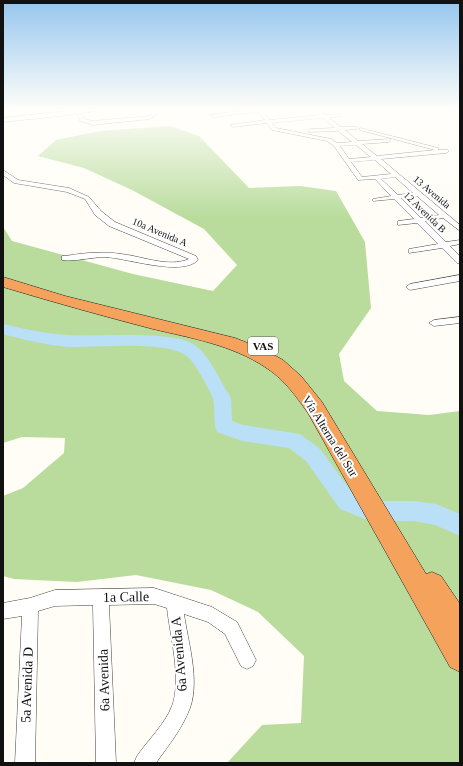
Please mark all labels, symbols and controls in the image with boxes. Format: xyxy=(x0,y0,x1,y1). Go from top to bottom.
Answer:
street label: 13 Avenida xyxy=(411,173,453,211)
street label: 12 Avenida B xyxy=(402,189,449,235)
street label: 10a Avenida A xyxy=(131,215,190,249)
road number: VAS xyxy=(248,337,278,355)
street label: Vía Alterna del Sur xyxy=(299,393,361,479)
street label: 1a Calle xyxy=(103,589,149,605)
street label: 6a Avenida A xyxy=(168,615,190,692)
street label: 5a Avenida D xyxy=(18,647,36,723)
street label: 6a Avenida xyxy=(95,648,113,711)

